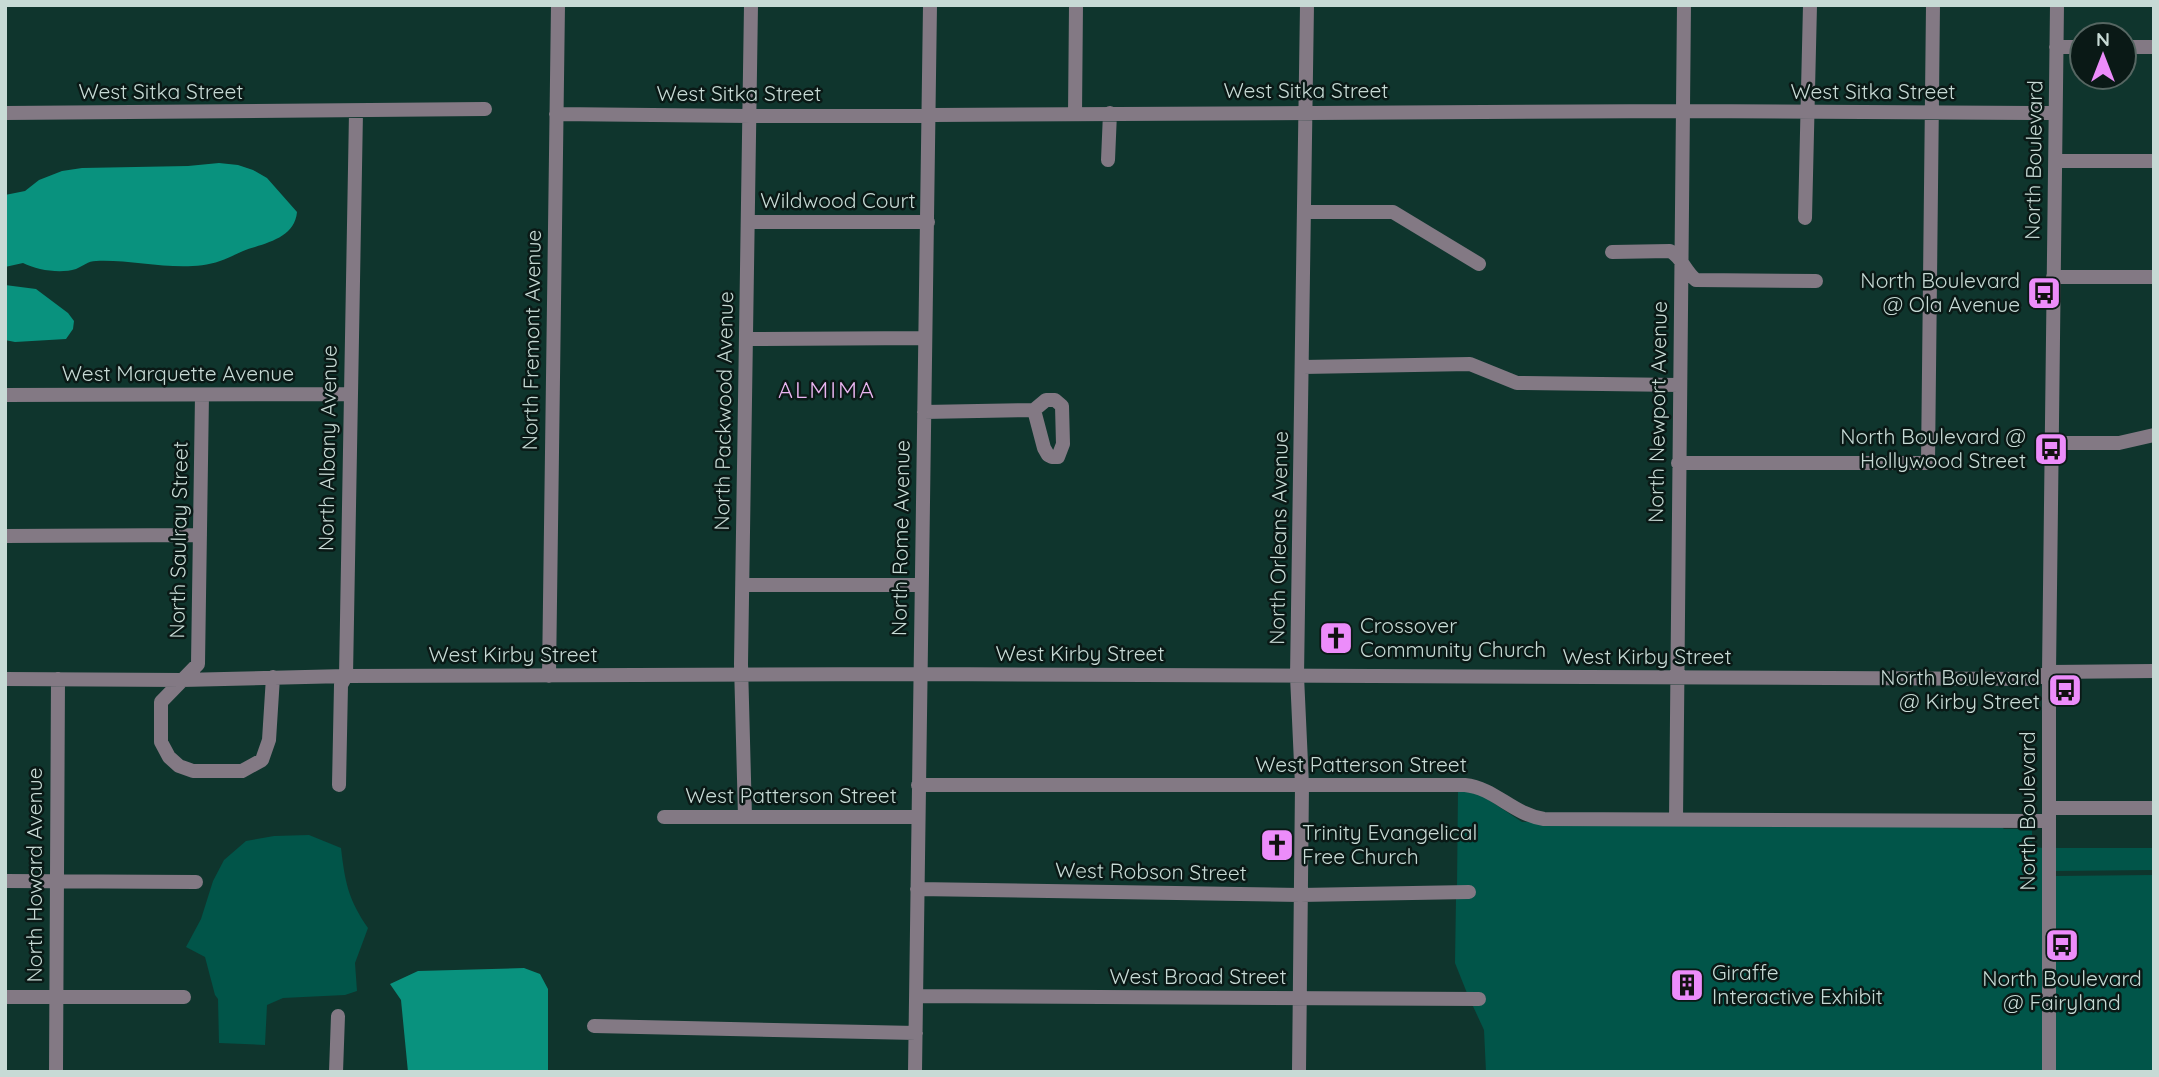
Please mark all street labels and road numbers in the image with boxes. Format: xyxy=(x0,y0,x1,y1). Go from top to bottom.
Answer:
street label: West Sitka Street xyxy=(1224,77,1388,103)
street label: West Sitka Street xyxy=(79,78,243,104)
street label: West Sitka Street xyxy=(1791,78,1955,104)
street label: West Sitka Street xyxy=(657,80,821,106)
street label: North Boulevard xyxy=(2019,80,2047,240)
street label: Wildwood Court xyxy=(760,187,916,213)
street label: North Fremont Avenue xyxy=(516,229,546,451)
street label: North Packwood Avenue xyxy=(708,291,738,531)
street label: North Newport Avenue xyxy=(1642,301,1672,523)
street label: North Albany Avenue xyxy=(312,345,342,551)
street label: West Marquette Avenue xyxy=(62,360,294,386)
street label: North Orleans Avenue xyxy=(1263,431,1293,645)
street label: North Rome Avenue xyxy=(885,440,915,636)
street label: North Saulray Street xyxy=(163,441,193,639)
street label: West Kirby Street xyxy=(995,640,1165,666)
street label: West Kirby Street xyxy=(428,641,598,667)
street label: West Kirby Street xyxy=(1562,643,1732,669)
street label: North Boulevard xyxy=(2014,731,2040,891)
street label: West Patterson Street xyxy=(1255,751,1467,777)
street label: North Howard Avenue xyxy=(21,767,47,983)
street label: West Patterson Street xyxy=(685,782,897,808)
street label: West Robson Street xyxy=(1055,856,1247,886)
street label: West Broad Street xyxy=(1109,963,1287,989)

